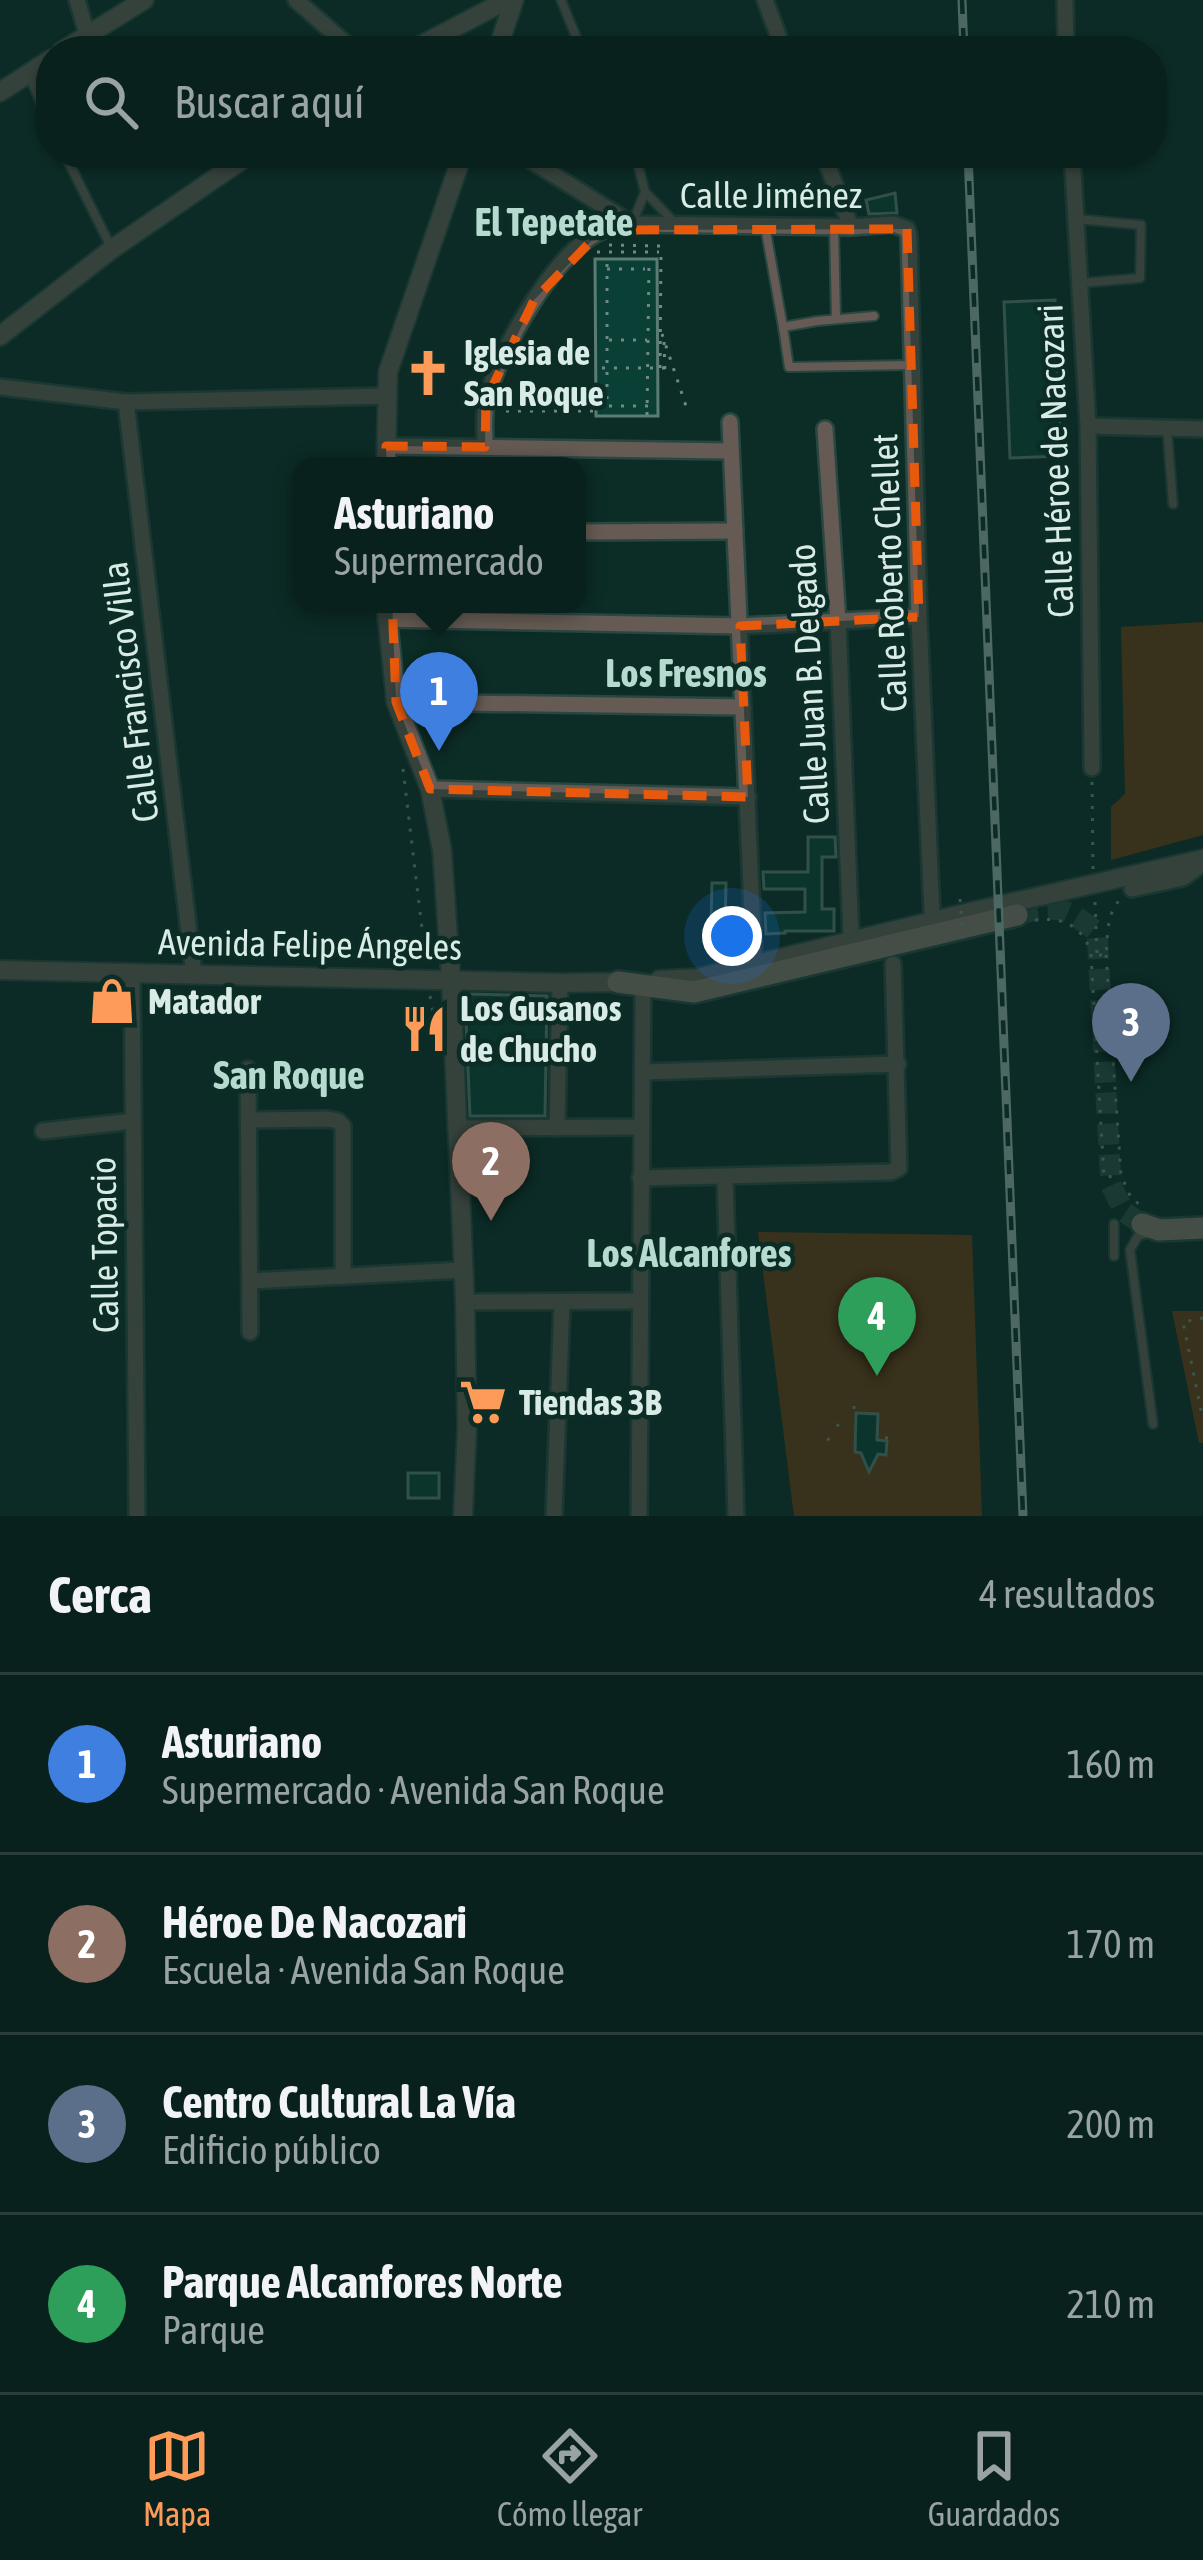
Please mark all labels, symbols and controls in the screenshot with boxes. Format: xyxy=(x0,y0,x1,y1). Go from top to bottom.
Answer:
search box xyxy=(36,36,1167,168)
icon: search xyxy=(78,69,144,135)
text: Buscar aquí xyxy=(174,76,364,128)
street label: Calle Jiménez xyxy=(680,174,862,216)
district label: El Tepetate xyxy=(475,200,633,244)
street label: Calle Héroe de Nacozari xyxy=(1029,303,1081,619)
place label: Iglesia de San Roque xyxy=(464,331,604,414)
church icon: Iglesia de San Roque xyxy=(403,348,453,398)
street label: Calle Roberto Chellet xyxy=(863,433,915,713)
popup xyxy=(292,457,586,613)
text: Asturiano xyxy=(334,487,494,539)
text: Supermercado xyxy=(334,539,544,583)
street label: Calle Juan B. Delgado xyxy=(781,543,837,825)
street label: Calle Francisco Villa xyxy=(93,559,167,825)
district label: Los Fresnos xyxy=(605,651,767,695)
pin: 1 xyxy=(400,652,478,751)
your location xyxy=(702,906,762,966)
street label: Avenida Felipe Ángeles xyxy=(158,920,462,968)
shop icon: Matador xyxy=(87,976,137,1026)
place label: Matador xyxy=(148,980,262,1022)
pin: 3 xyxy=(1092,983,1170,1082)
place label: Los Gusanos de Chucho xyxy=(460,987,622,1070)
restaurant icon: Los Gusanos de Chucho xyxy=(399,1004,449,1054)
district label: San Roque xyxy=(213,1053,365,1097)
pin: 2 xyxy=(452,1122,530,1221)
street label: Calle Topacio xyxy=(81,1157,127,1333)
district label: Los Alcanfores xyxy=(586,1231,792,1275)
pin: 4 xyxy=(838,1277,916,1376)
supermarket icon: Tiendas 3B xyxy=(458,1377,508,1427)
place label: Tiendas 3B xyxy=(519,1381,663,1423)
text: Cerca xyxy=(48,1565,152,1624)
text: 4 resultados xyxy=(979,1572,1155,1616)
text: Asturiano xyxy=(162,1716,322,1768)
text: 1 xyxy=(78,1742,96,1786)
text: 160 m xyxy=(1067,1742,1155,1786)
text: Supermercado · Avenida San Roque xyxy=(162,1768,665,1812)
text: Héroe De Nacozari xyxy=(162,1896,467,1948)
text: 2 xyxy=(78,1922,96,1966)
text: 170 m xyxy=(1067,1922,1155,1966)
text: Escuela · Avenida San Roque xyxy=(162,1948,565,1992)
text: Centro Cultural La Vía xyxy=(162,2076,516,2128)
text: 3 xyxy=(78,2102,96,2146)
text: 200 m xyxy=(1067,2102,1155,2146)
text: Edificio público xyxy=(162,2128,381,2172)
text: Parque Alcanfores Norte xyxy=(162,2256,563,2308)
text: 4 xyxy=(78,2282,96,2326)
text: 210 m xyxy=(1067,2282,1155,2326)
text: Parque xyxy=(162,2308,265,2352)
tab: Mapa xyxy=(143,2423,211,2533)
tab: Cómo llegar xyxy=(497,2423,642,2533)
tab: Guardados xyxy=(928,2423,1060,2533)

